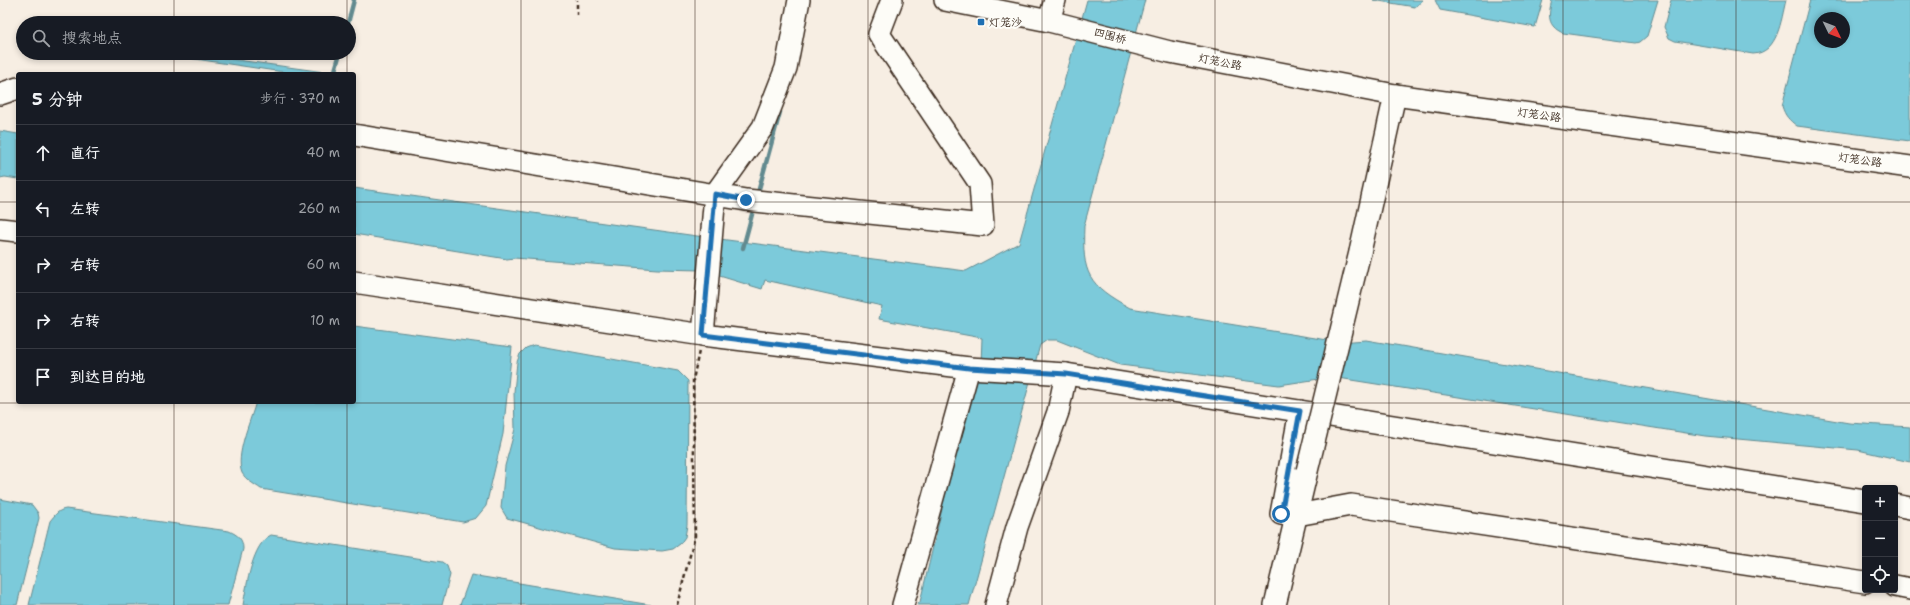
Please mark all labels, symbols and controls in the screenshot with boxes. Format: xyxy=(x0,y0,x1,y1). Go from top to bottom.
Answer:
north arrow xyxy=(1814,12,1850,48)
place label: 灯笼沙 xyxy=(989,15,1022,30)
search box xyxy=(16,16,356,60)
marker: 灯笼沙 xyxy=(976,17,986,27)
street label: 四围桥 xyxy=(1092,24,1128,48)
icon: search xyxy=(30,27,52,49)
text: 搜索地点 xyxy=(62,28,122,48)
street label: 灯笼公路 xyxy=(1197,50,1243,74)
text: 5 分钟 xyxy=(32,88,82,110)
text: 步行 · 370 m xyxy=(260,90,340,107)
street label: 灯笼公路 xyxy=(1516,105,1562,125)
icon: ahead xyxy=(32,142,54,164)
text: 直行 xyxy=(70,143,100,163)
text: 40 m xyxy=(306,144,340,161)
street label: 灯笼公路 xyxy=(1837,150,1883,170)
route end xyxy=(737,191,755,209)
icon: left xyxy=(32,198,54,220)
text: 左转 xyxy=(70,199,100,219)
text: 260 m xyxy=(298,200,340,217)
icon: right xyxy=(32,254,54,276)
text: 右转 xyxy=(70,255,100,275)
text: 60 m xyxy=(307,256,340,273)
icon: right xyxy=(32,310,54,332)
text: 右转 xyxy=(70,311,100,331)
text: 10 m xyxy=(310,312,340,329)
icon: arrive xyxy=(32,366,54,388)
text: 到达目的地 xyxy=(70,367,145,387)
map controls xyxy=(1862,485,1898,593)
button: + xyxy=(1862,485,1898,521)
route start xyxy=(1272,505,1290,523)
button: − xyxy=(1862,521,1898,557)
button: locate xyxy=(1862,557,1898,593)

